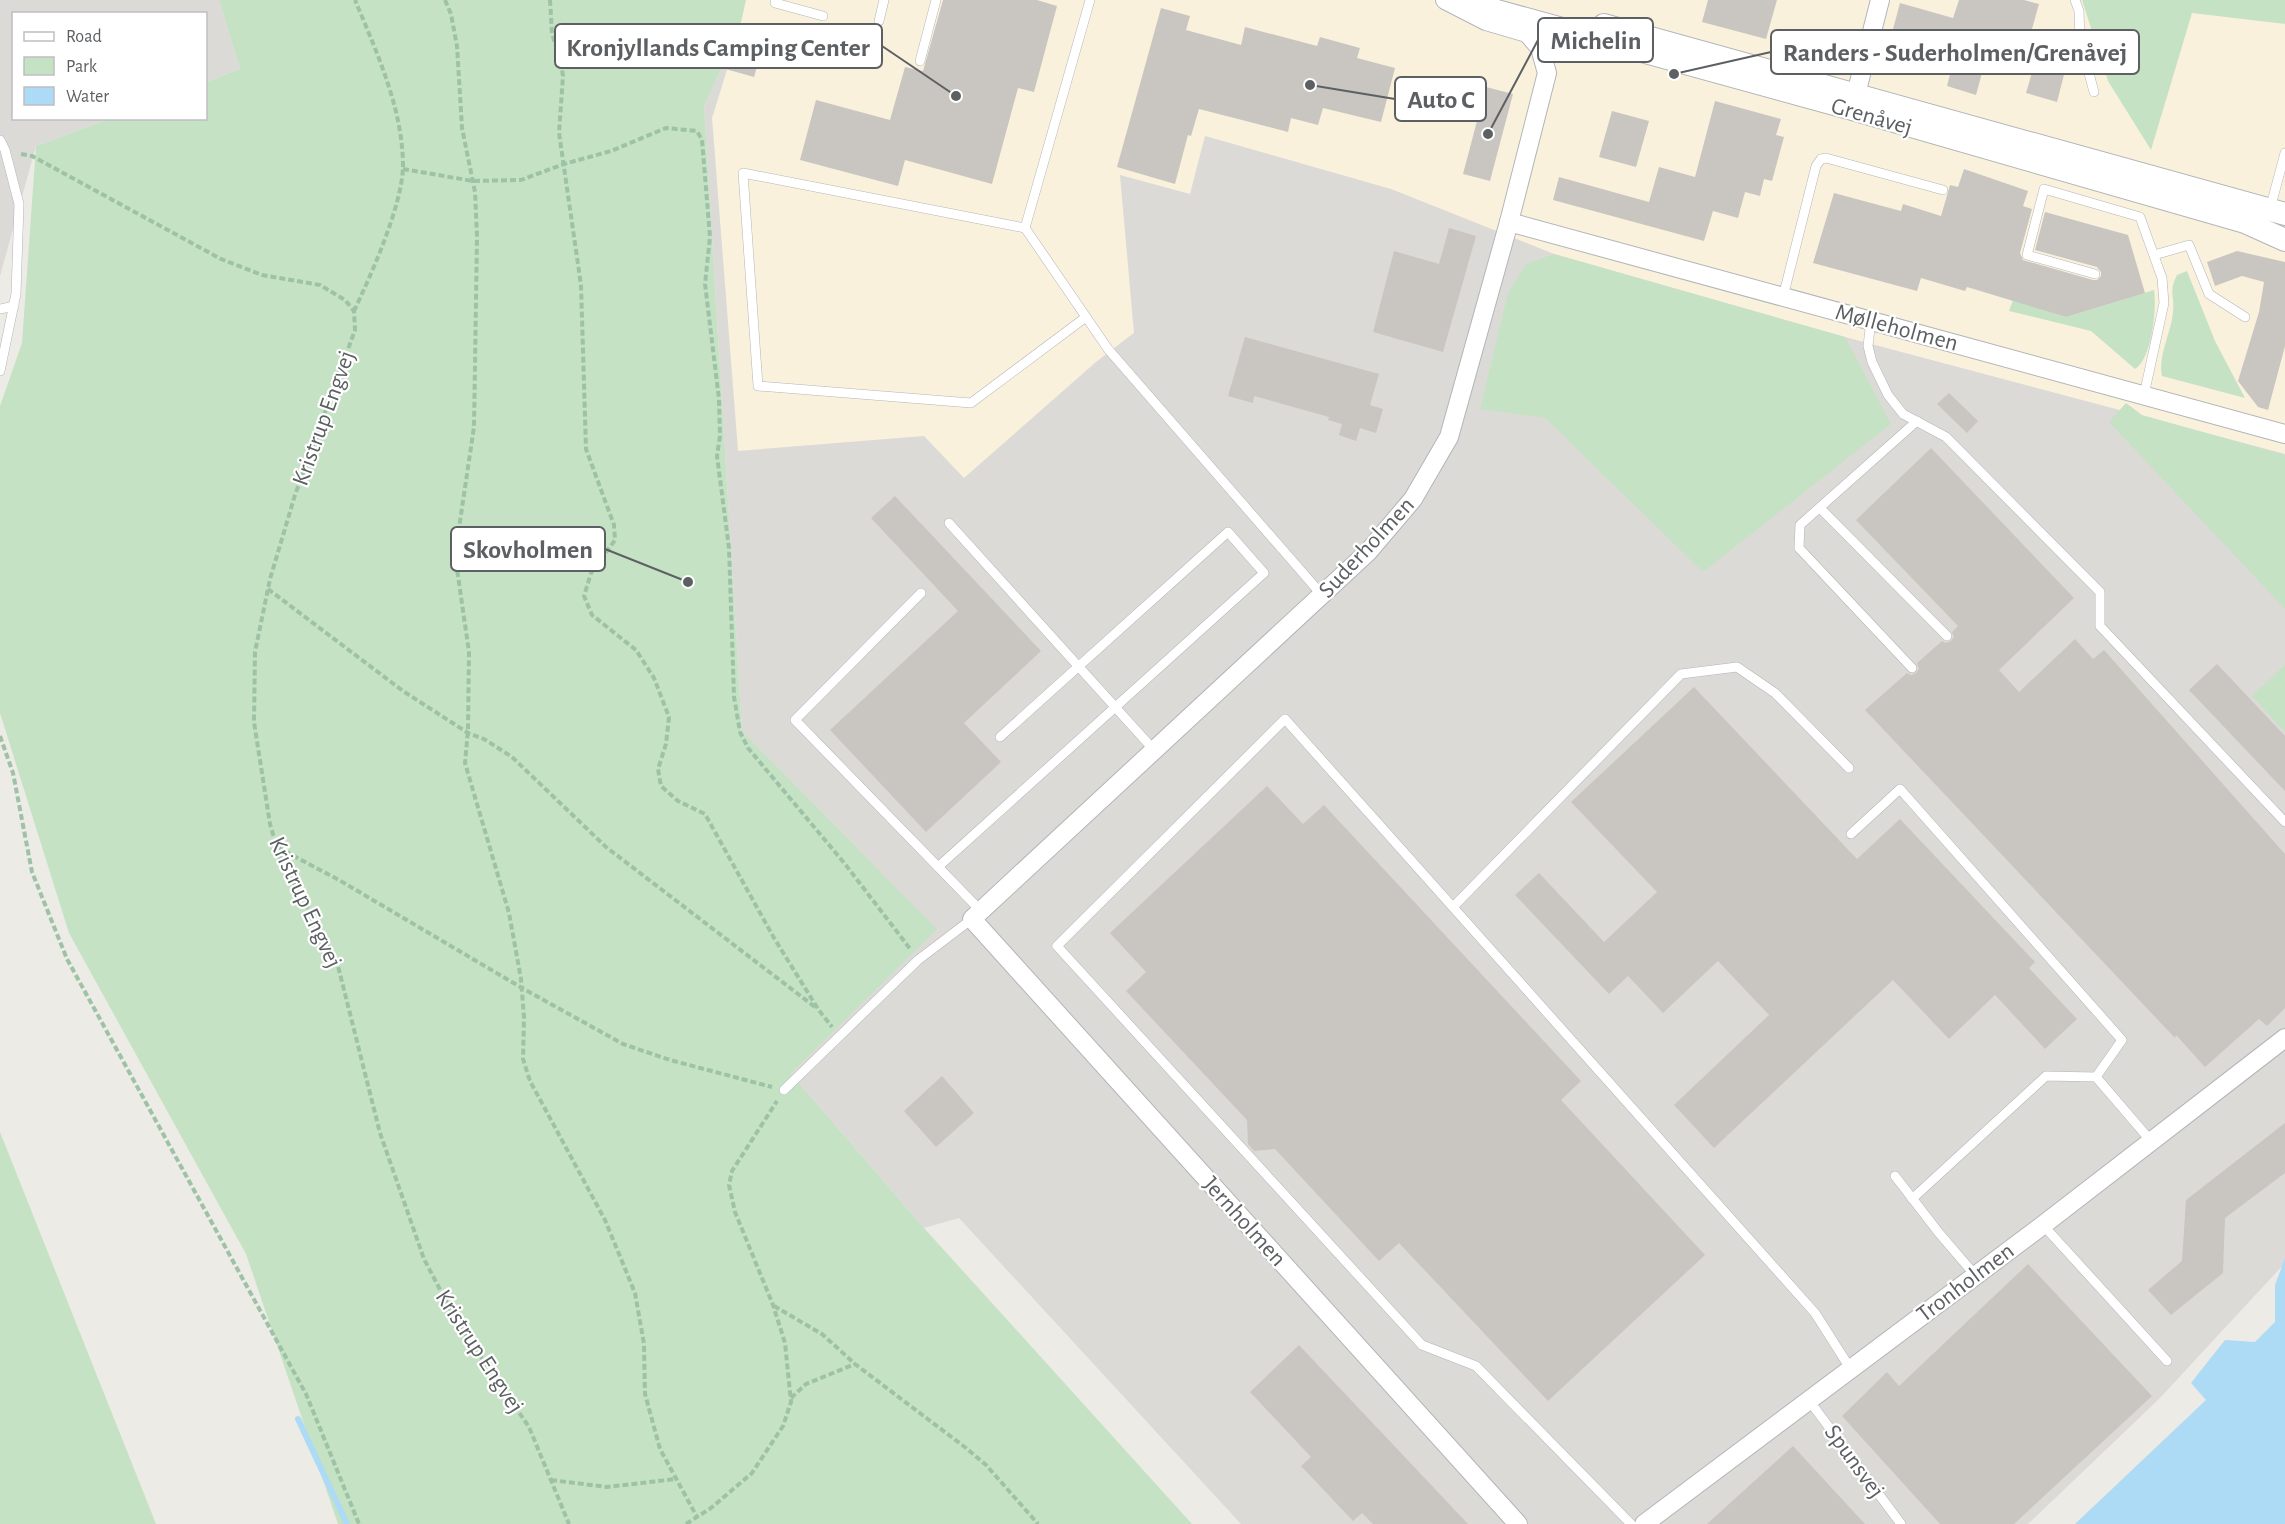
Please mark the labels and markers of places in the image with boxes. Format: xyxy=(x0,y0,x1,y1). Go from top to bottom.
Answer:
callout: Michelin xyxy=(1538,18,1653,62)
callout: Kronjyllands Camping Center xyxy=(555,24,882,68)
callout: Randers - Suderholmen/Grenåvej xyxy=(1771,30,2139,74)
callout: Auto C xyxy=(1395,77,1486,121)
callout: Skovholmen xyxy=(451,527,605,571)

